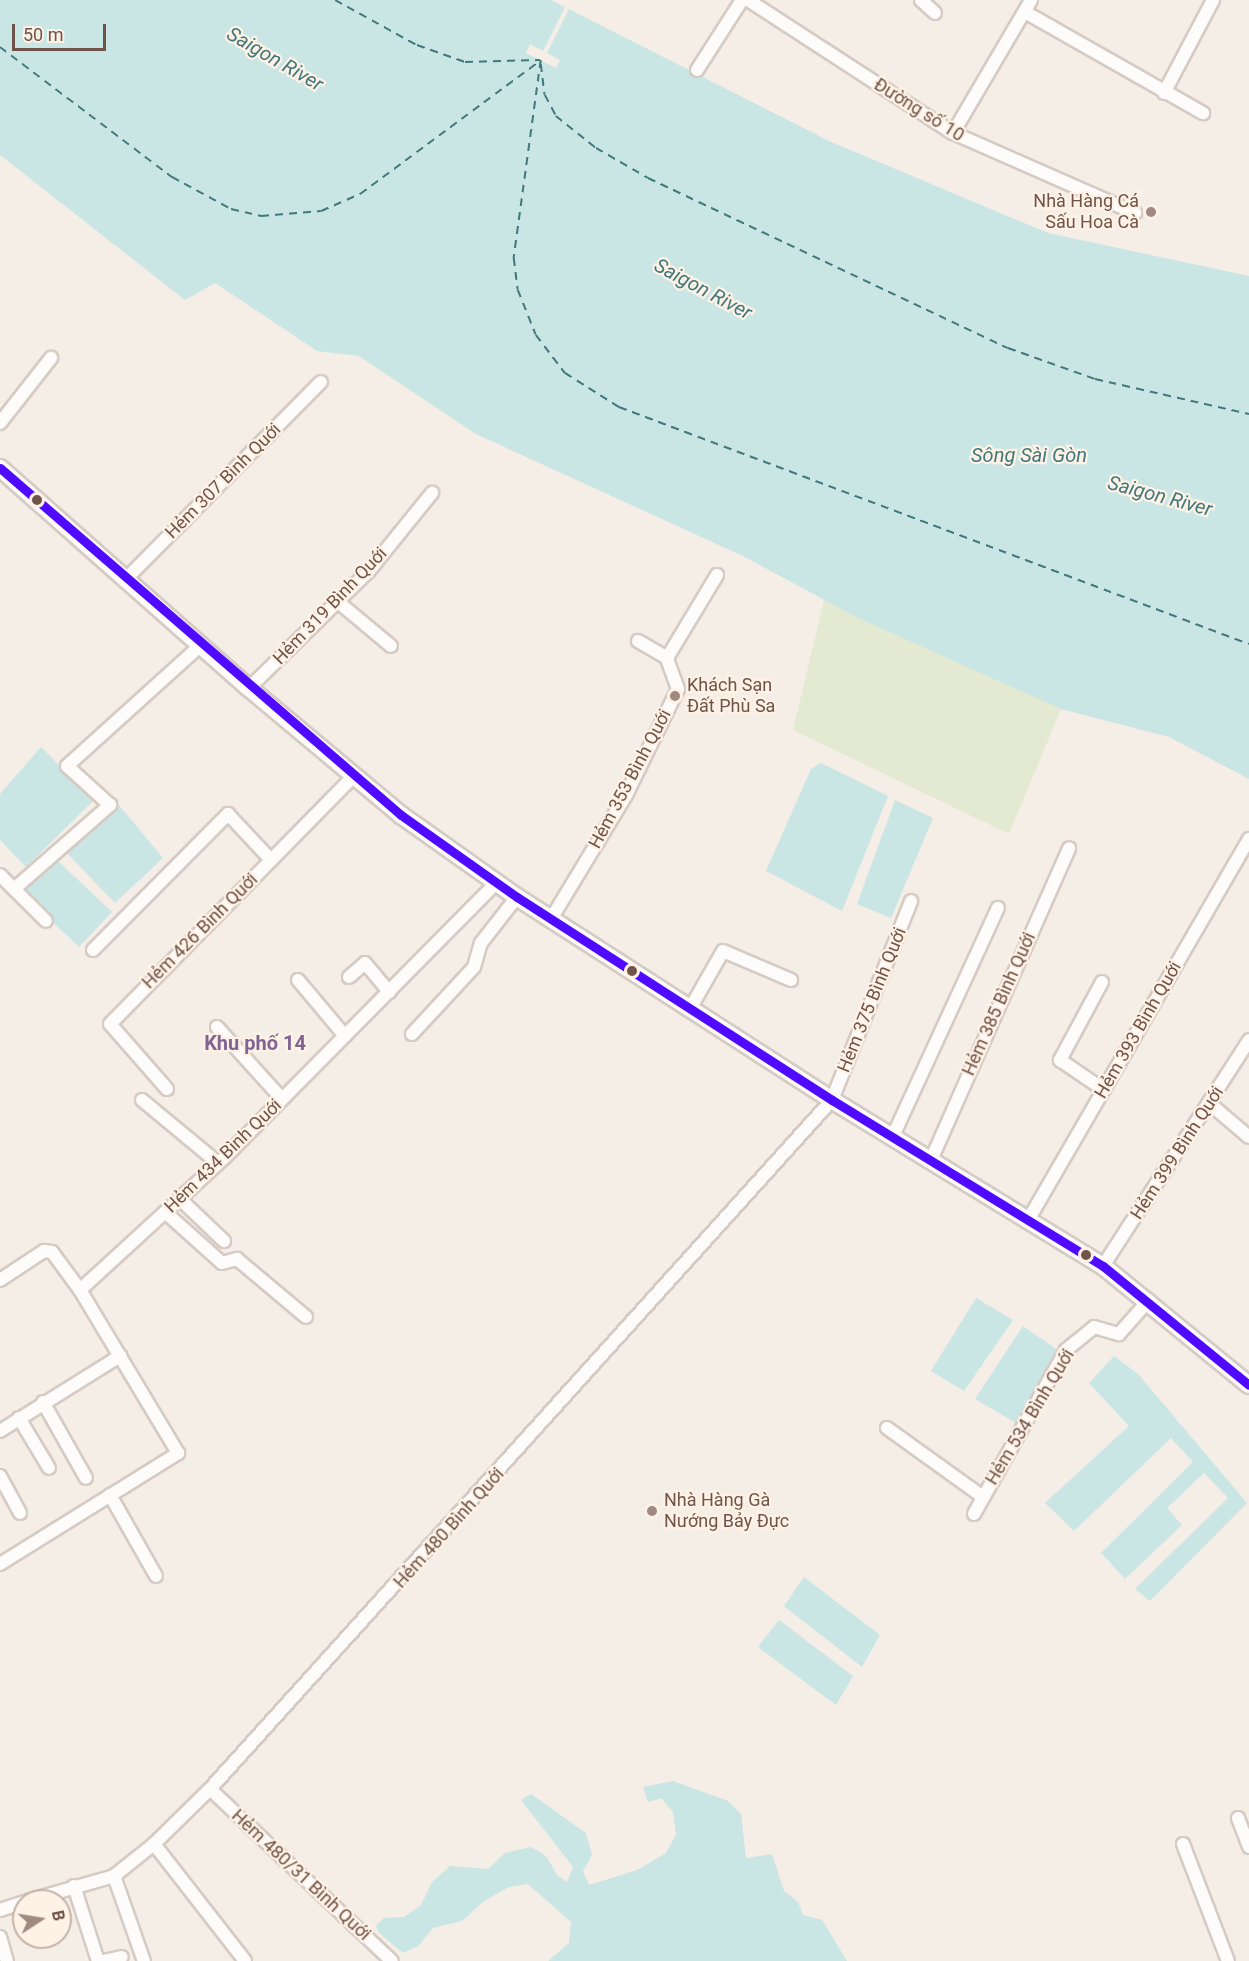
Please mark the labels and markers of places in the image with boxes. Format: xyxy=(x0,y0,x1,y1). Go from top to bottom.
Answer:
place label: Nhà Hàng Cá Sấu Hoa Cà xyxy=(1033,191,1139,234)
marker: Nhà Hàng Cá Sấu Hoa Cà xyxy=(1144,205,1158,219)
unlabelled marker xyxy=(31,494,43,506)
place label: Khách Sạn Đất Phù Sa xyxy=(687,675,775,718)
marker: Khách Sạn Đất Phù Sa xyxy=(668,689,682,703)
unlabelled marker xyxy=(626,965,638,977)
unlabelled marker xyxy=(1080,1249,1092,1261)
place label: Nhà Hàng Gà Nướng Bảy Đực xyxy=(664,1490,789,1532)
marker: Nhà Hàng Gà Nướng Bảy Đực xyxy=(645,1504,659,1518)

